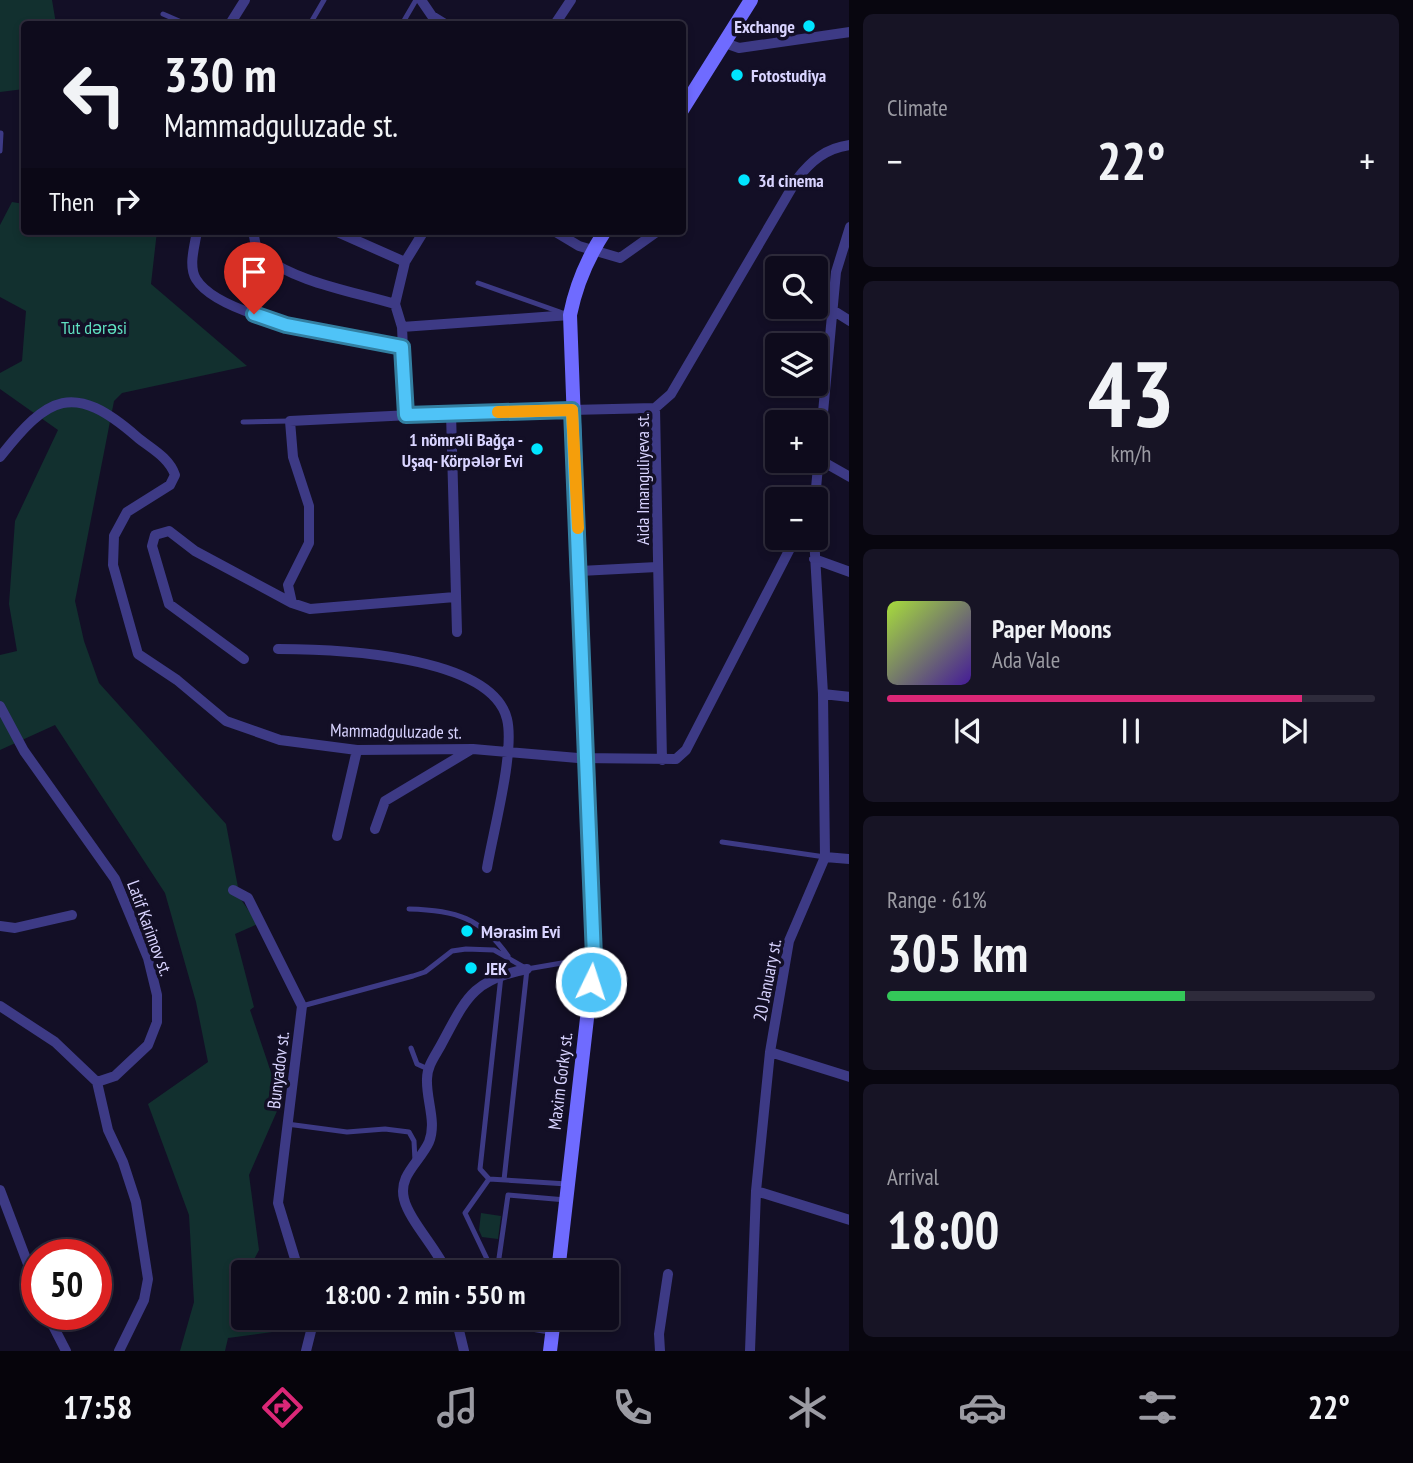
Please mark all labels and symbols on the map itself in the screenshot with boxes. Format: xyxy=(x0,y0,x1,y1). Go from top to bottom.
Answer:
place label: Exchange xyxy=(734,15,795,38)
marker: Exchange xyxy=(801,18,817,34)
place label: Fotostudiya xyxy=(751,64,826,87)
marker: Fotostudiya xyxy=(729,67,745,83)
place label: 3d cinema xyxy=(758,169,824,192)
marker: 3d cinema xyxy=(736,172,752,188)
pin xyxy=(224,242,284,314)
park label: Tut dərəsi xyxy=(61,316,127,339)
street label: Aida Imanguliyeva st. xyxy=(631,413,654,545)
place label: 1 nömrəli Bağça - Uşaq- Körpələr Evi xyxy=(402,428,523,472)
marker: 1 nömrəli Bağça - Uşaq- Körpələr Evi xyxy=(529,441,545,457)
street label: Mammadguluzade st. xyxy=(330,718,462,744)
street label: Latif Karimov st. xyxy=(122,877,178,979)
place label: Mərasim Evi xyxy=(481,920,561,943)
marker: Mərasim Evi xyxy=(459,923,475,939)
street label: 20 January st. xyxy=(748,937,786,1023)
position arrow xyxy=(554,945,628,1019)
place label: JEK xyxy=(484,957,508,980)
marker: JEK xyxy=(463,960,479,976)
street label: Bunyadov st. xyxy=(262,1030,294,1110)
street label: Maxim Gorky st. xyxy=(543,1031,577,1131)
speed limit sign: 50 xyxy=(21,1239,112,1330)

